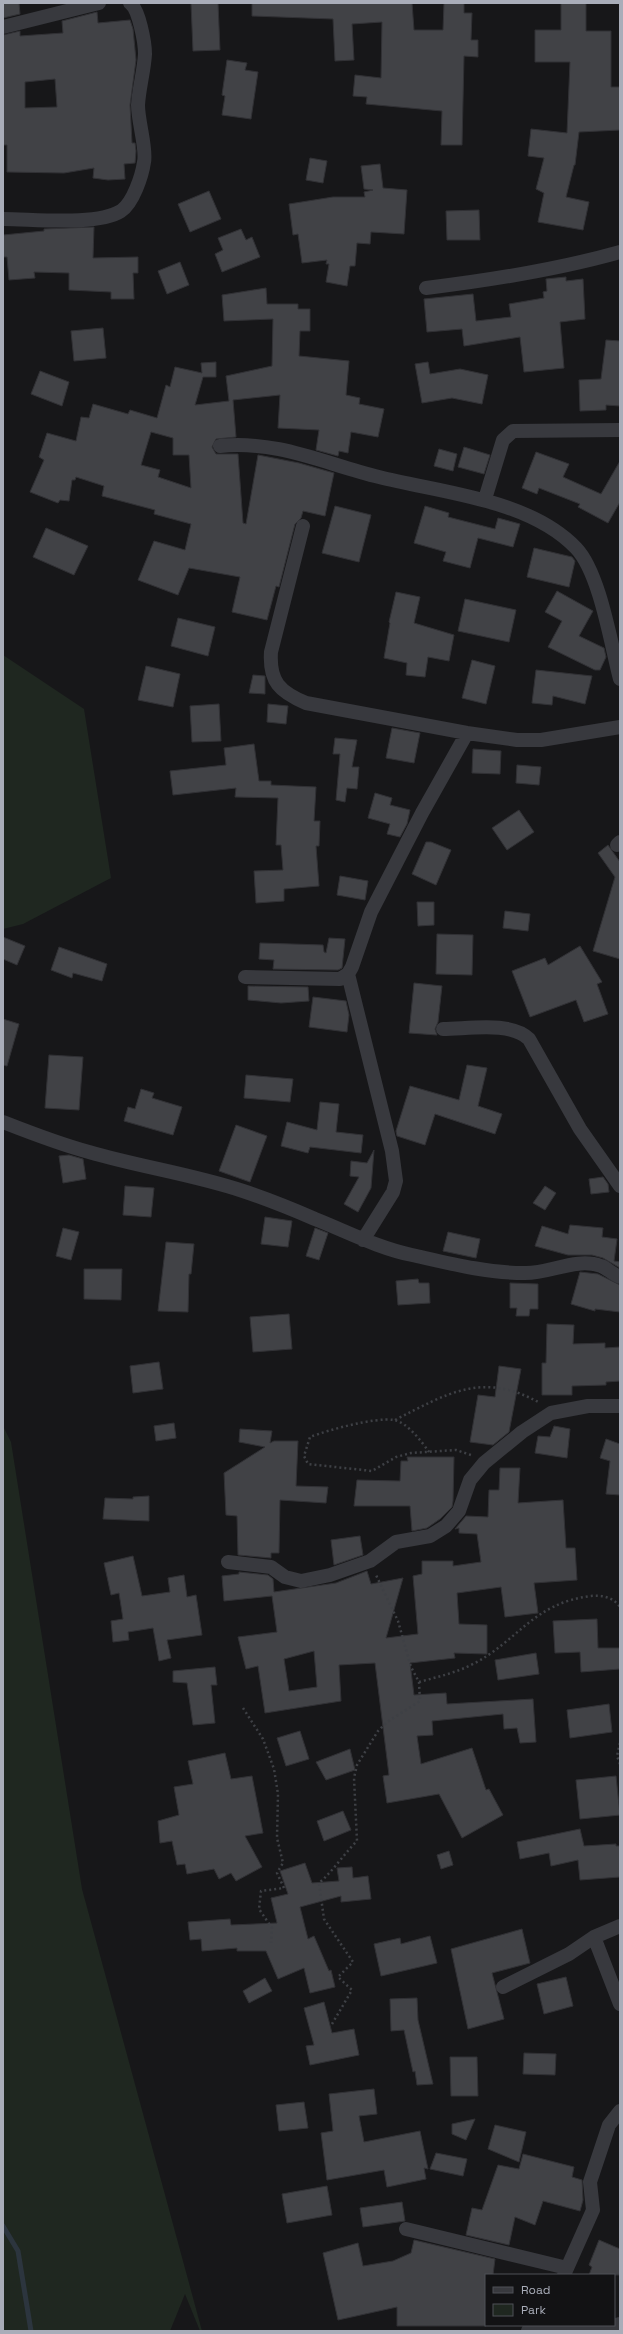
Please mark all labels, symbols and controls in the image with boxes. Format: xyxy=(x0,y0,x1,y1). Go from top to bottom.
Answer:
legend xyxy=(485,2274,615,2326)
text: Road xyxy=(521,2282,550,2298)
text: Park xyxy=(521,2302,546,2318)

